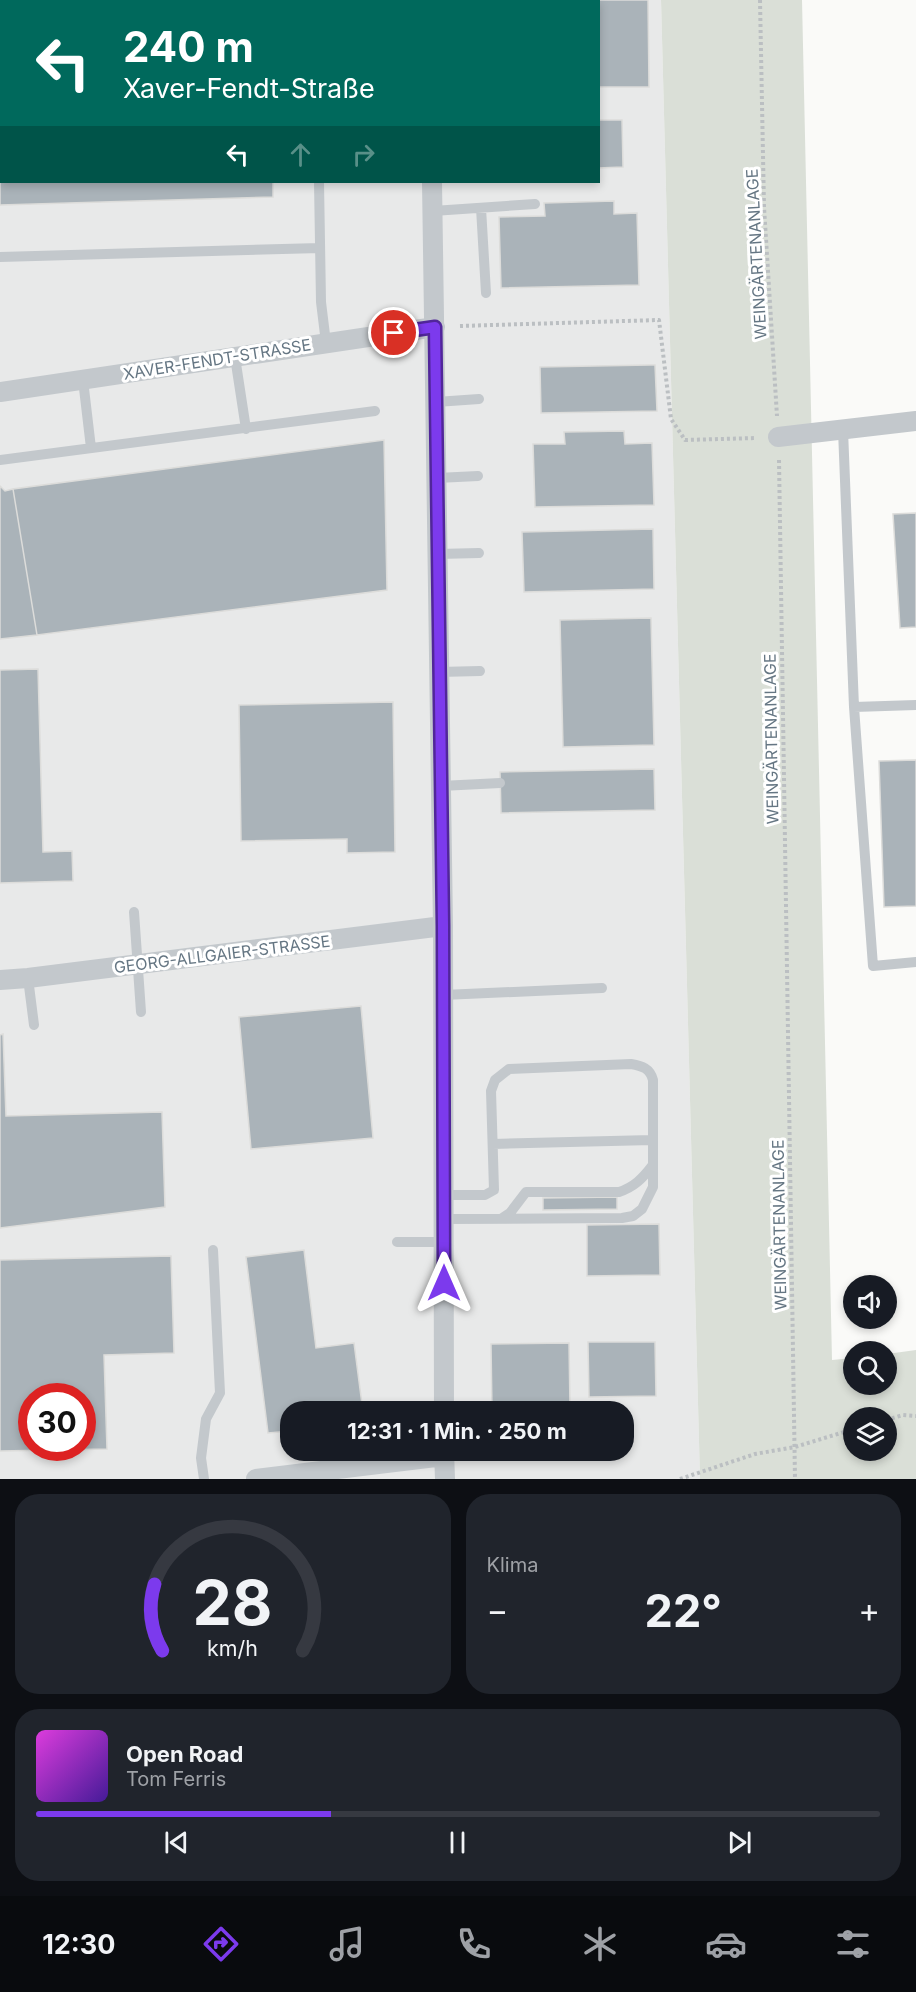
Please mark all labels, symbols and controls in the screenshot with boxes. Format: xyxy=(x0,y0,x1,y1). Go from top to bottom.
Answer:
text: 240 m xyxy=(123,21,254,72)
icon: left xyxy=(24,24,102,102)
text: Xaver-Fendt-Straße xyxy=(123,72,375,105)
icon: left xyxy=(221,138,254,171)
icon: ahead xyxy=(284,138,317,171)
icon: right xyxy=(347,138,380,171)
street label: WEINGÄRTENANLAGE xyxy=(742,168,770,340)
pin xyxy=(368,307,419,358)
icon: arrive xyxy=(377,316,410,349)
street label: XAVER-FENDT-STRASSE xyxy=(122,334,312,384)
street label: WEINGÄRTENANLAGE xyxy=(760,653,782,825)
street label: GEORG-ALLGAIER-STRASSE xyxy=(113,931,331,977)
street label: WEINGÄRTENANLAGE xyxy=(768,1139,790,1311)
position arrow xyxy=(412,1251,476,1315)
map controls xyxy=(843,1275,897,1461)
button: sound xyxy=(843,1275,897,1329)
button: search xyxy=(843,1341,897,1395)
speed limit sign: 30 xyxy=(18,1383,96,1461)
button: layers xyxy=(843,1407,897,1461)
text: 12:31 · 1 Min. · 250 m xyxy=(347,1418,567,1444)
text: Klima xyxy=(487,1553,538,1577)
text: 28 xyxy=(193,1565,273,1640)
text: 22° xyxy=(645,1583,722,1638)
text: − xyxy=(487,1590,508,1630)
text: + xyxy=(858,1590,880,1630)
text: km/h xyxy=(207,1635,258,1661)
text: Open Road xyxy=(126,1741,243,1767)
text: Tom Ferris xyxy=(126,1767,226,1791)
icon: previous xyxy=(160,1826,193,1859)
icon: pause xyxy=(441,1826,474,1859)
icon: next xyxy=(723,1826,756,1859)
icon: directions xyxy=(200,1923,242,1965)
icon: music xyxy=(326,1923,368,1965)
icon: phone xyxy=(453,1923,495,1965)
icon: climate xyxy=(579,1923,621,1965)
icon: car xyxy=(705,1923,747,1965)
icon: filters xyxy=(832,1923,874,1965)
text: 12:30 xyxy=(42,1928,116,1961)

